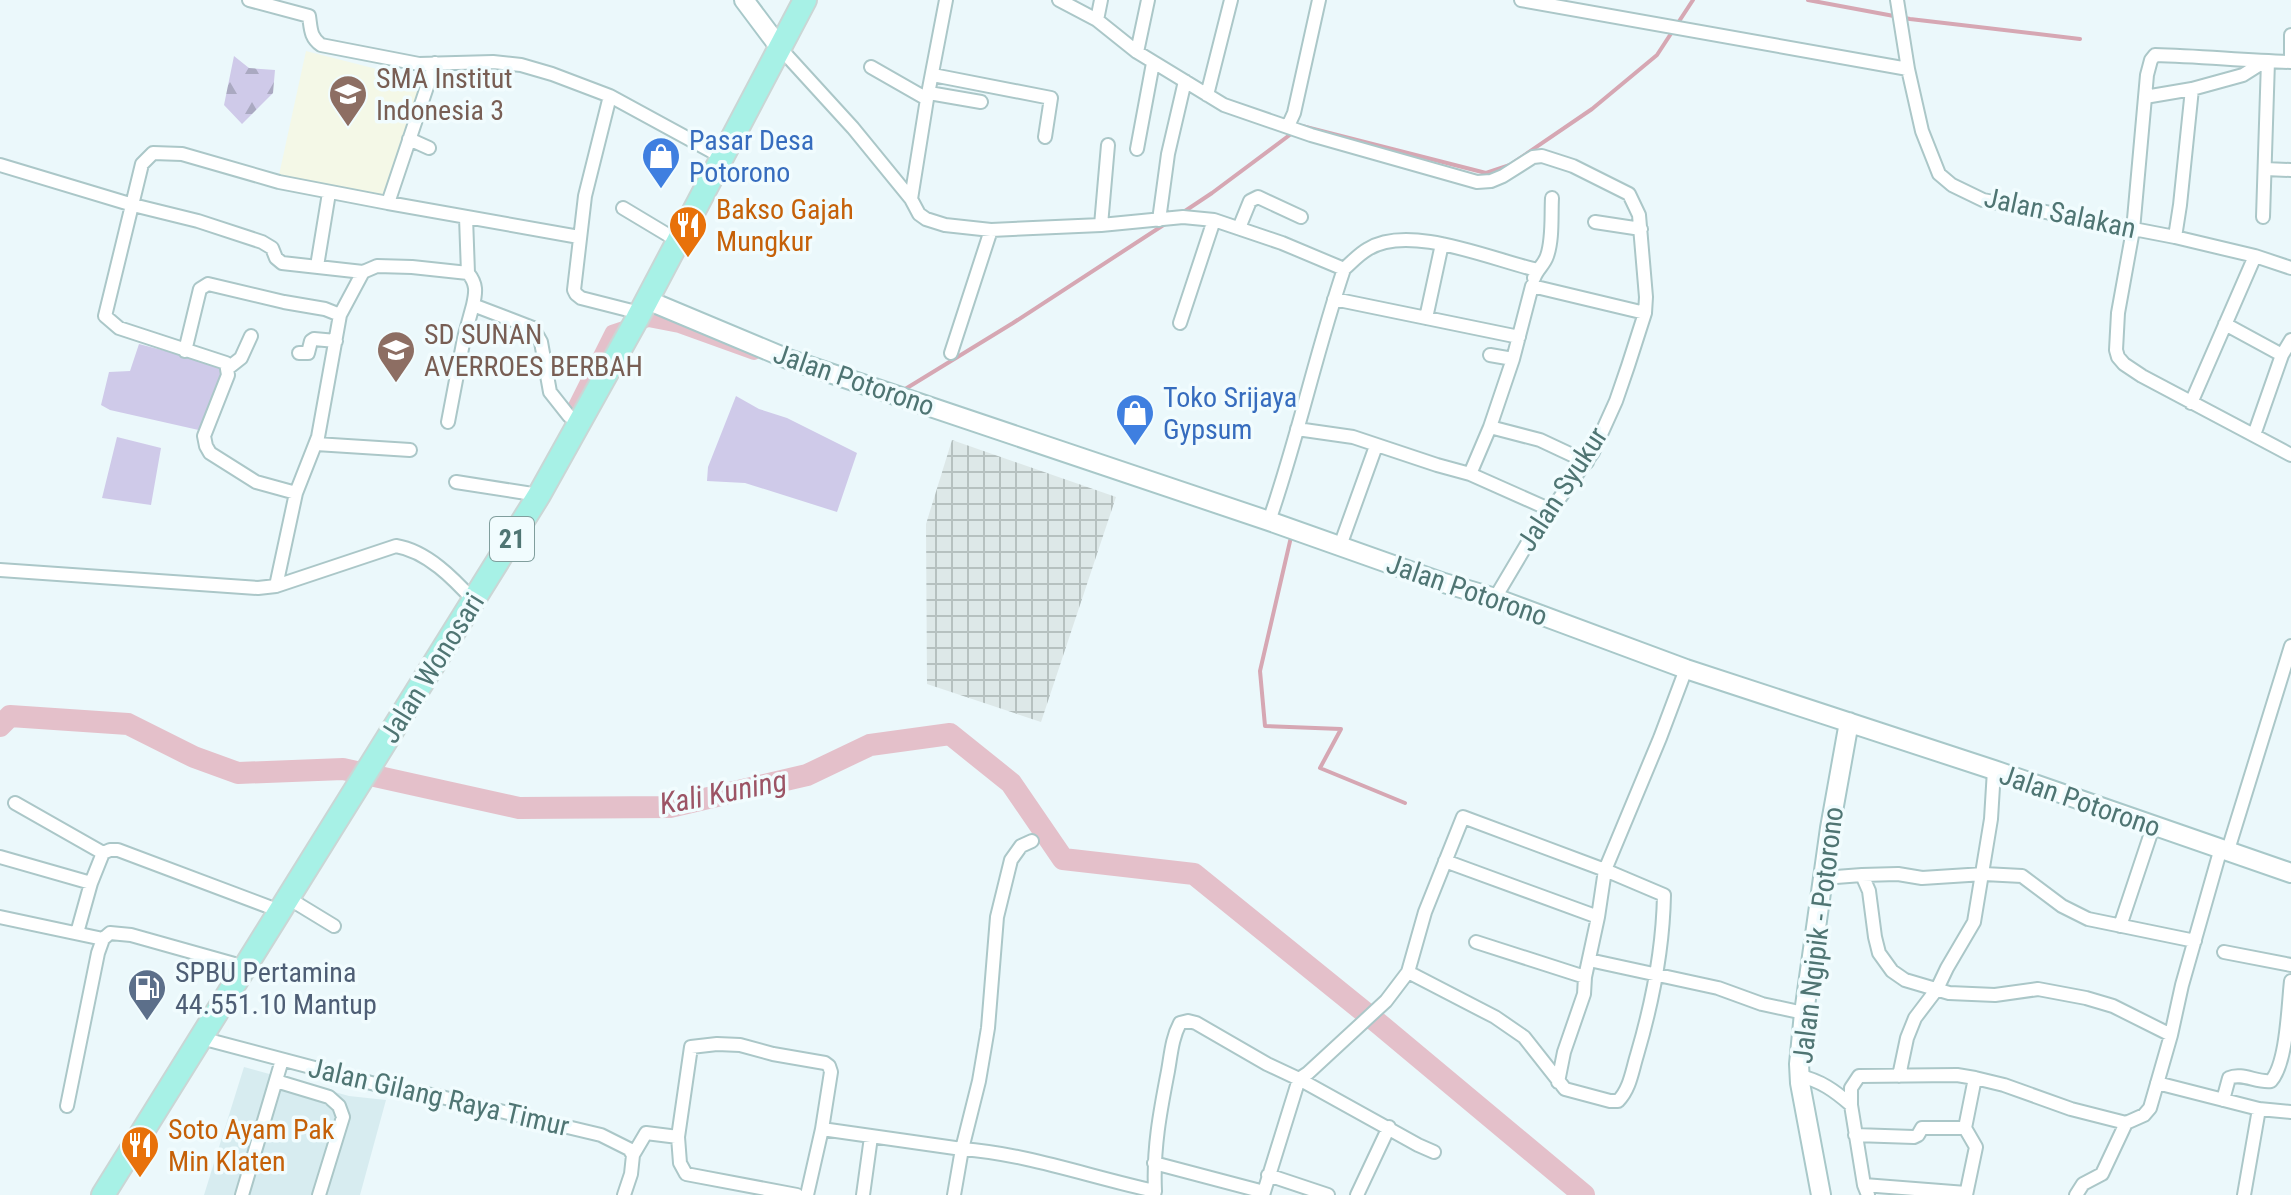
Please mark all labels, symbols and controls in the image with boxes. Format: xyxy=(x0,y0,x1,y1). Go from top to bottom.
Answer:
place label: SMA Institut Indonesia 3 xyxy=(376,62,513,127)
school or university icon: SMA Institut Indonesia 3 xyxy=(327,73,369,128)
place label: Pasar Desa Potorono xyxy=(689,124,814,189)
shop icon: Pasar Desa Potorono xyxy=(640,135,682,190)
street label: Jalan Salakan xyxy=(1981,181,2139,245)
place label: Bakso Gajah Mungkur xyxy=(716,193,854,258)
restaurant icon: Bakso Gajah Mungkur xyxy=(667,204,709,259)
place label: SD SUNAN AVERROES BERBAH xyxy=(424,318,643,383)
school or university icon: SD SUNAN AVERROES BERBAH xyxy=(375,329,417,384)
street label: Jalan Potorono xyxy=(769,337,939,423)
place label: Toko Srijaya Gypsum xyxy=(1163,381,1297,446)
shop icon: Toko Srijaya Gypsum xyxy=(1114,392,1156,447)
street label: Jalan Syukur xyxy=(1510,421,1614,557)
road number: 21 xyxy=(490,517,534,561)
street label: Jalan Potorono xyxy=(1382,547,1552,633)
street label: Jalan Wonosari xyxy=(373,587,491,749)
street label: Jalan Potorono xyxy=(1995,758,2165,844)
water label: Kali Kuning xyxy=(656,763,790,821)
street label: Jalan Ngipik - Potorono xyxy=(1786,805,1850,1065)
place label: SPBU Pertamina 44.551.10 Mantup xyxy=(175,956,377,1021)
fuel station icon: SPBU Pertamina 44.551.10 Mantup xyxy=(126,967,168,1022)
street label: Jalan Gilang Raya Timur xyxy=(306,1051,572,1143)
place label: Soto Ayam Pak Min Klaten xyxy=(168,1113,335,1178)
restaurant icon: Soto Ayam Pak Min Klaten xyxy=(119,1124,161,1179)

